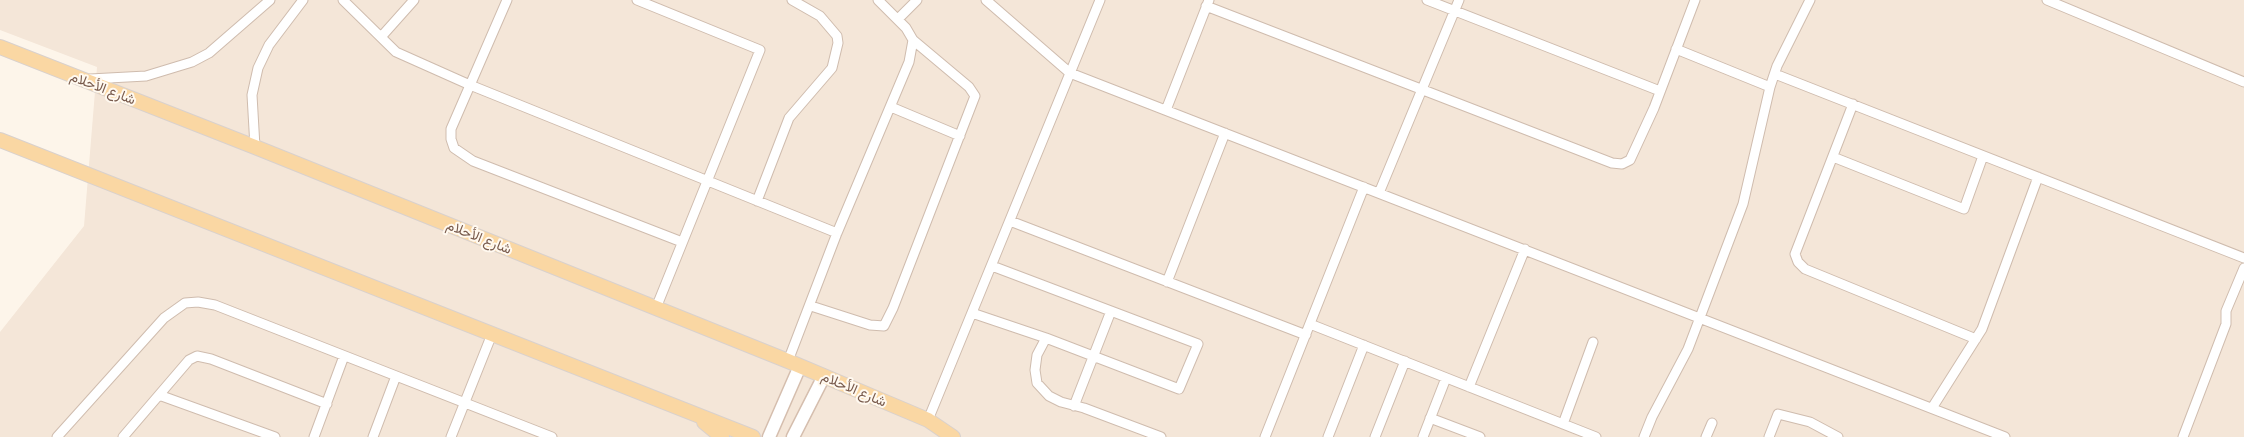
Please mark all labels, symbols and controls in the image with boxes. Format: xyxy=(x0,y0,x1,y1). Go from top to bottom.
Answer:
street label: شارع الأحلام xyxy=(68,68,138,108)
street label: شارع الأحلام xyxy=(444,216,514,258)
street label: شارع الأحلام xyxy=(819,368,889,410)

